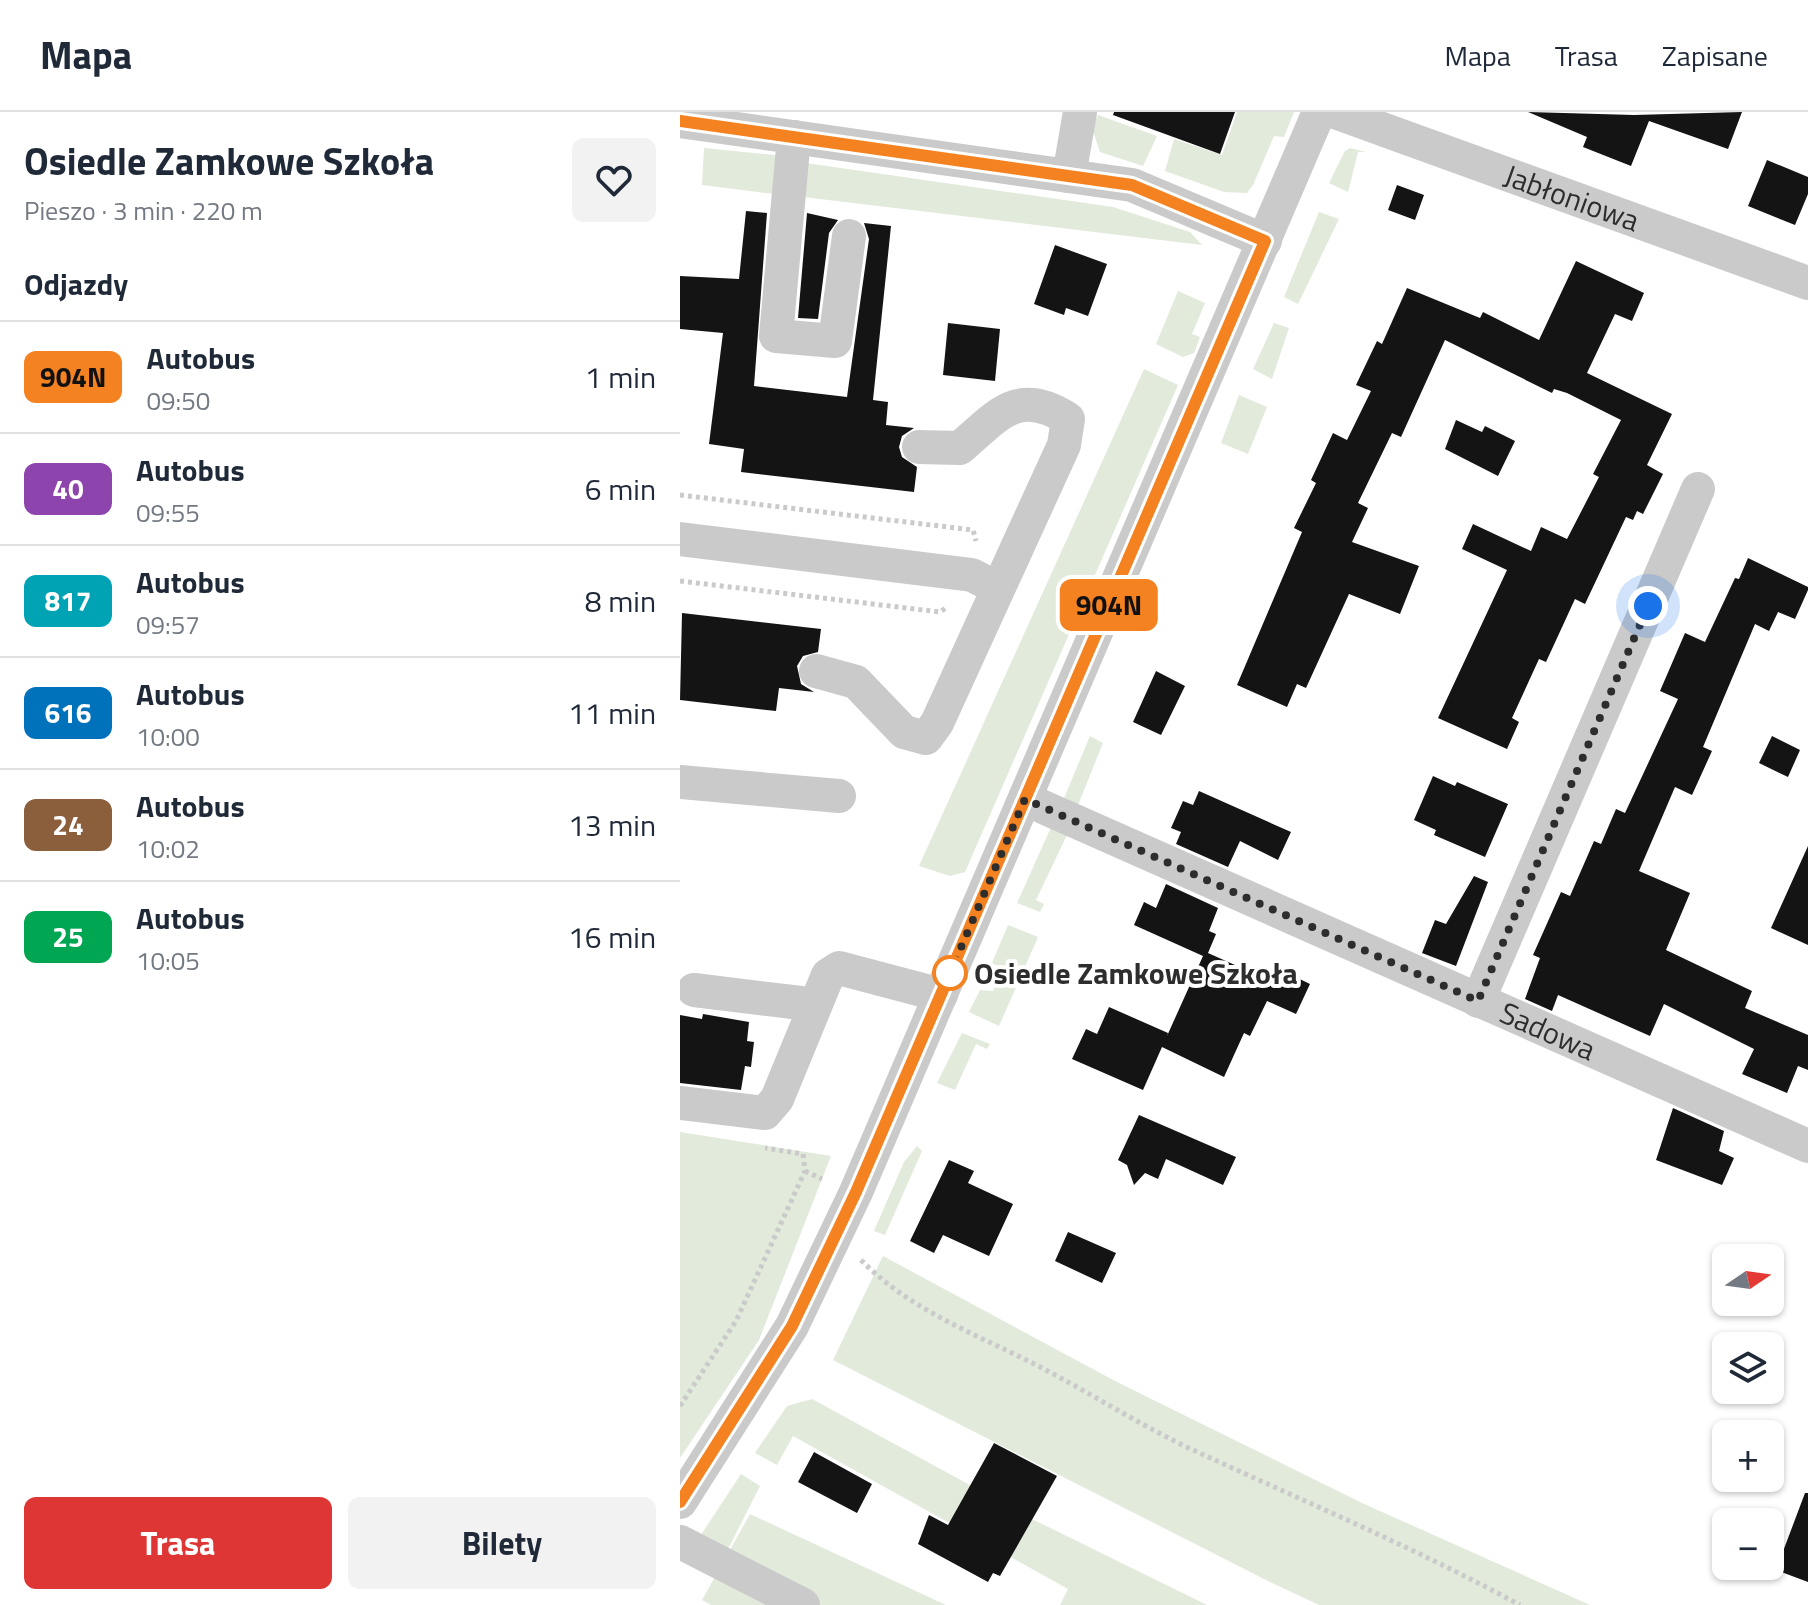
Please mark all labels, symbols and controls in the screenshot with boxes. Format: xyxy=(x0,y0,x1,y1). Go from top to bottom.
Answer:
text: Mapa xyxy=(40,26,132,84)
text: Mapa xyxy=(1444,34,1511,77)
text: Trasa xyxy=(1555,34,1618,77)
text: Zapisane xyxy=(1662,34,1768,77)
text: Osiedle Zamkowe Szkoła xyxy=(24,132,434,190)
button: heart xyxy=(572,138,656,222)
street label: Jabłoniowa xyxy=(1498,152,1646,243)
text: Pieszo · 3 min · 220 m xyxy=(24,191,263,230)
text: Odjazdy xyxy=(24,261,128,307)
text: Autobus xyxy=(146,335,255,381)
text: 1 min xyxy=(585,354,656,400)
text: 904N xyxy=(40,355,106,398)
text: 09:50 xyxy=(146,381,210,420)
text: Autobus xyxy=(136,447,245,493)
text: 6 min xyxy=(585,466,656,512)
text: 40 xyxy=(52,467,84,510)
text: 09:55 xyxy=(136,493,200,532)
text: Autobus xyxy=(136,559,245,605)
text: 8 min xyxy=(585,578,656,624)
text: 817 xyxy=(44,579,92,622)
line badge: 904N xyxy=(1053,579,1165,631)
text: 904N xyxy=(1076,583,1142,626)
your location xyxy=(1628,586,1668,626)
text: 09:57 xyxy=(136,605,200,644)
text: Autobus xyxy=(136,671,245,717)
text: 11 min xyxy=(568,690,656,736)
text: 616 xyxy=(44,691,92,734)
text: 10:00 xyxy=(136,717,200,756)
text: Autobus xyxy=(136,783,245,829)
text: 13 min xyxy=(568,802,656,848)
text: 24 xyxy=(52,803,84,846)
text: 10:02 xyxy=(136,829,200,868)
text: Autobus xyxy=(136,895,245,941)
text: 16 min xyxy=(568,914,656,960)
text: 25 xyxy=(52,915,84,958)
text: 10:05 xyxy=(136,941,200,980)
place label: Osiedle Zamkowe Szkoła xyxy=(974,950,1298,996)
marker: Osiedle Zamkowe Szkoła xyxy=(933,956,967,990)
street label: Sadowa xyxy=(1493,989,1603,1072)
north arrow xyxy=(1712,1244,1784,1316)
map controls xyxy=(1712,1244,1784,1580)
button: layers xyxy=(1712,1332,1784,1404)
button: + xyxy=(1712,1420,1784,1492)
button: Trasa xyxy=(24,1497,332,1589)
button: Bilety xyxy=(348,1497,656,1589)
button: − xyxy=(1712,1508,1784,1580)

